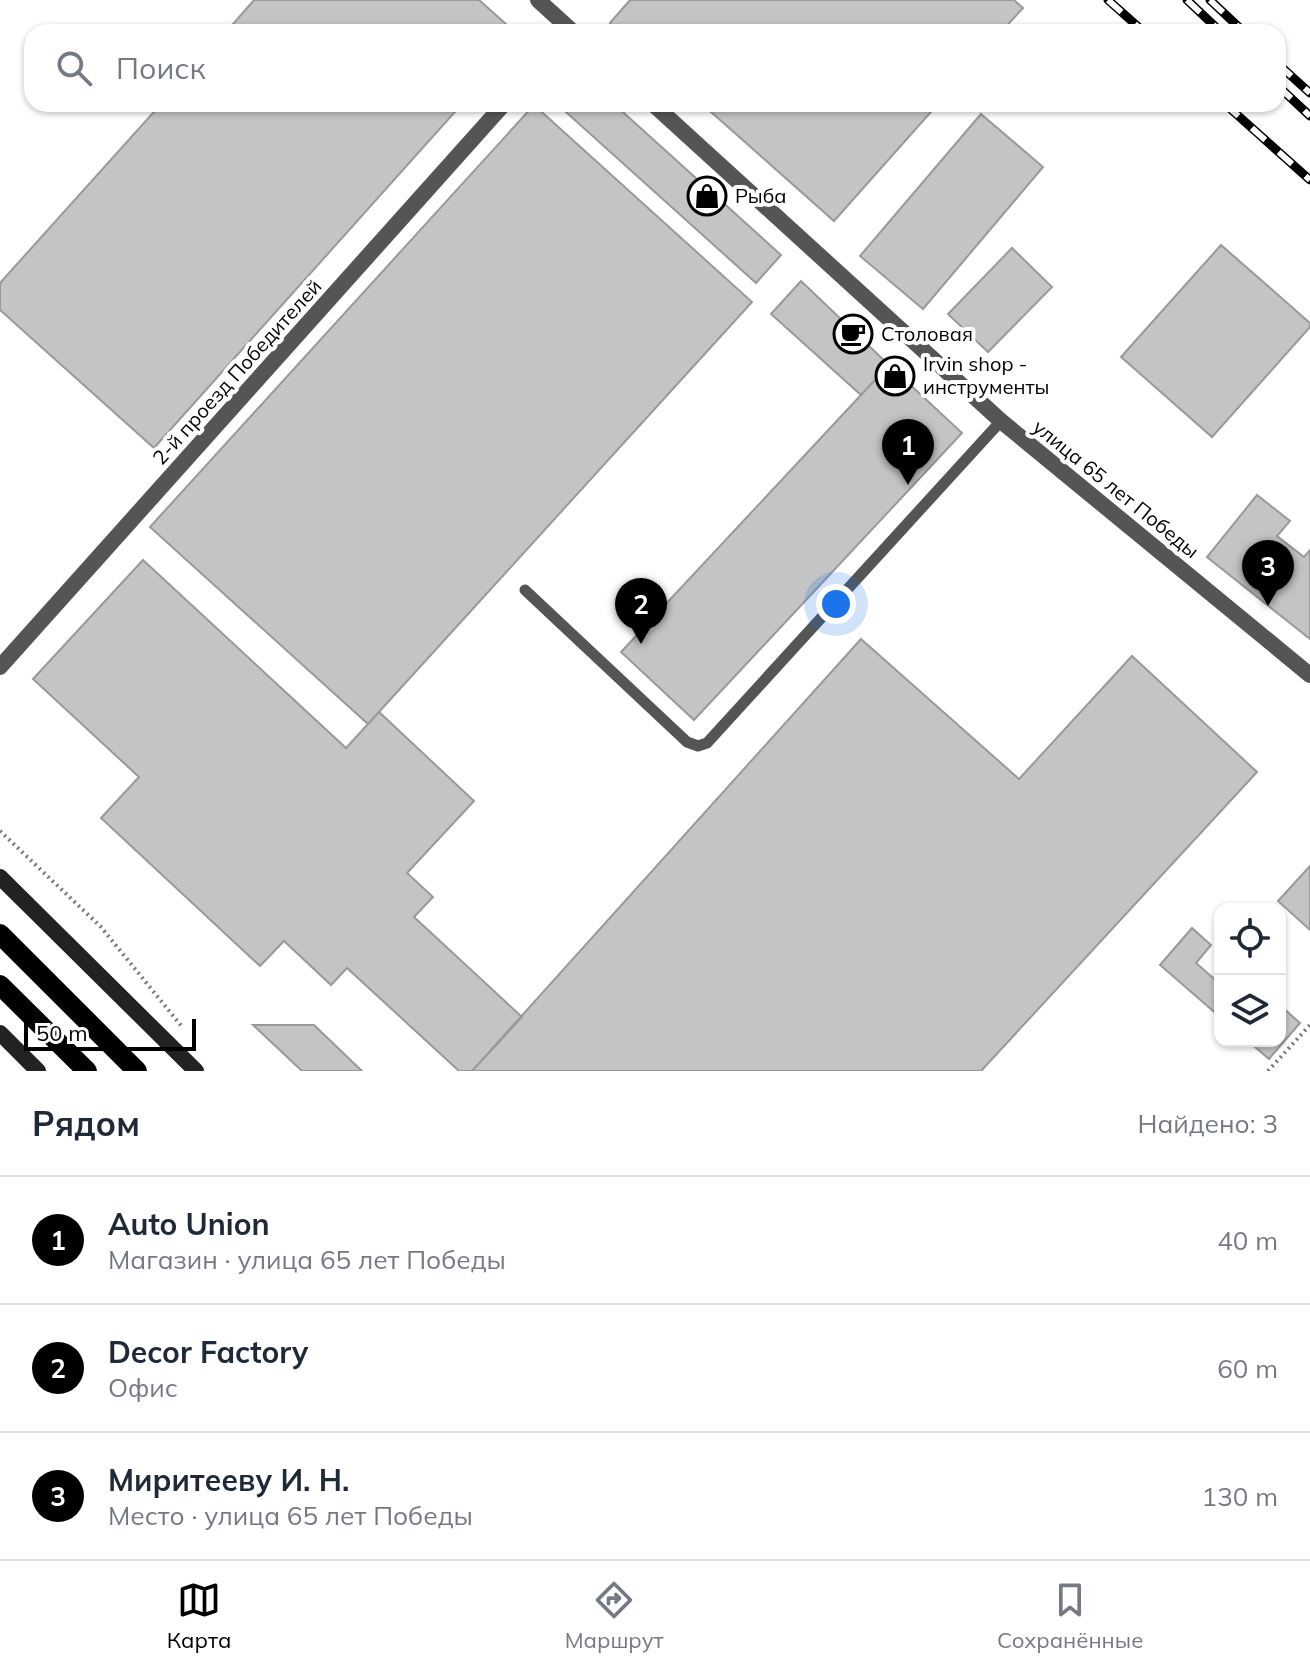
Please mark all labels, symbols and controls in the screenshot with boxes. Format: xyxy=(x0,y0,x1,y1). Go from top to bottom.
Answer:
search box xyxy=(24,24,1286,112)
icon: search xyxy=(52,46,96,90)
text: Поиск xyxy=(116,49,206,87)
shop icon: Рыба xyxy=(686,175,728,217)
place label: Рыба xyxy=(735,183,787,208)
street label: 2-й проезд Победителей xyxy=(147,274,326,470)
cafe icon: Столовая xyxy=(832,313,874,355)
place label: Столовая xyxy=(881,321,973,346)
place label: Irvin shop - инструменты xyxy=(923,351,1049,399)
shop icon: Irvin shop - инструменты xyxy=(874,355,916,397)
street label: улица 65 лет Победы xyxy=(1028,414,1204,563)
pin: 1 xyxy=(882,419,934,485)
pin: 3 xyxy=(1242,540,1294,606)
pin: 2 xyxy=(615,578,667,644)
your location xyxy=(816,584,856,624)
map controls xyxy=(1214,903,1286,1047)
button: locate xyxy=(1214,903,1286,975)
button: layers xyxy=(1214,975,1286,1047)
scale bar xyxy=(24,1015,196,1051)
text: 50 m xyxy=(36,1019,87,1047)
text: Рядом xyxy=(32,1102,140,1145)
text: Найдено: 3 xyxy=(1138,1107,1278,1140)
text: Auto Union xyxy=(108,1205,270,1243)
text: 1 xyxy=(50,1224,66,1257)
text: 40 m xyxy=(1217,1224,1278,1257)
text: Магазин · улица 65 лет Победы xyxy=(108,1243,506,1276)
text: Decor Factory xyxy=(108,1333,308,1371)
text: 2 xyxy=(50,1352,66,1385)
text: 60 m xyxy=(1217,1352,1278,1385)
text: Офис xyxy=(108,1371,178,1404)
text: Миритееву И. Н. xyxy=(108,1461,349,1499)
text: 3 xyxy=(50,1480,66,1513)
text: 130 m xyxy=(1202,1480,1278,1513)
text: Место · улица 65 лет Победы xyxy=(108,1499,473,1532)
tab: Карта xyxy=(167,1578,231,1654)
tab: Маршрут xyxy=(565,1578,664,1654)
tab: Сохранённые xyxy=(997,1578,1143,1654)

